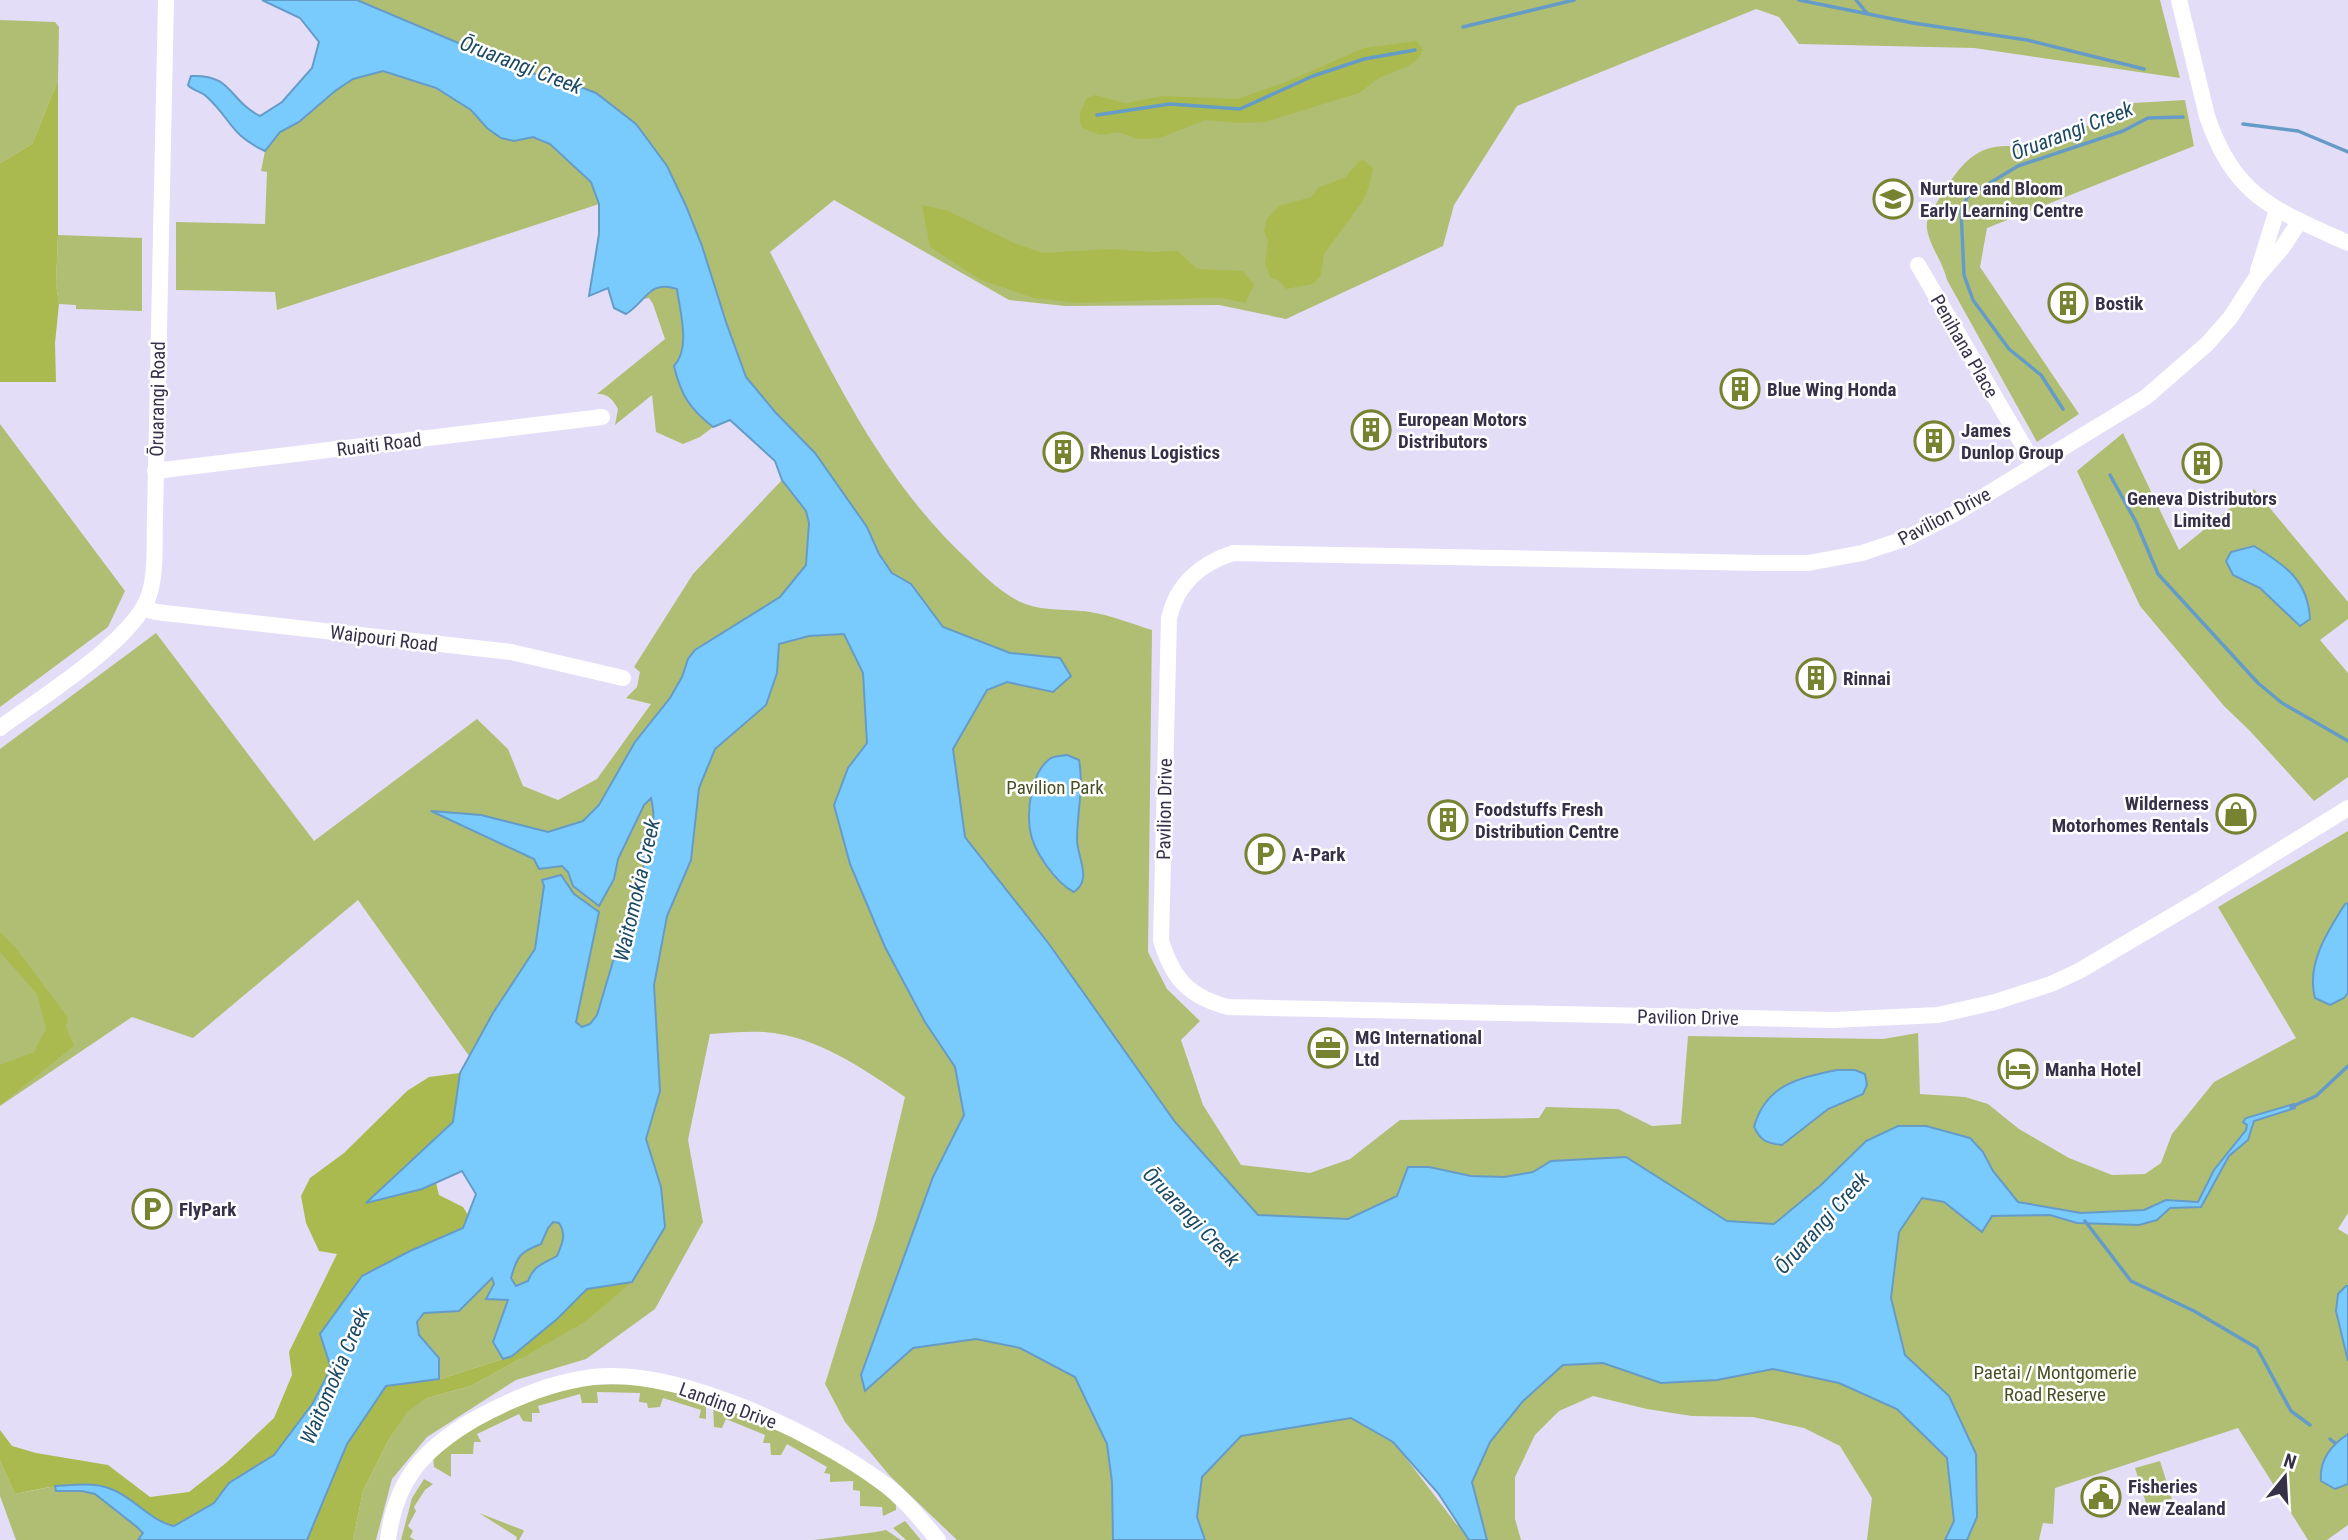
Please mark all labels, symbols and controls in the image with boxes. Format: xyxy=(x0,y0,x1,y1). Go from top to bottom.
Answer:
water label: Ōruarangi Creek xyxy=(457,31,586,100)
water label: Ōruarangi Creek xyxy=(2008,96,2137,165)
place label: Nurture and Bloom Early Learning Centre xyxy=(1920,177,2083,222)
school or university icon: Nurture and Bloom Early Learning Centre xyxy=(1872,178,1914,220)
building icon: Bostik xyxy=(2047,282,2089,324)
street label: Penihana Place xyxy=(1926,290,2003,402)
place label: Bostik xyxy=(2095,292,2144,315)
street label: Ōruarangi Road xyxy=(145,341,170,457)
building icon: Blue Wing Honda xyxy=(1719,368,1761,410)
place label: Blue Wing Honda xyxy=(1767,378,1896,401)
place label: European Motors Distributors xyxy=(1398,408,1527,453)
building icon: European Motors Distributors xyxy=(1350,409,1392,451)
place label: James Dunlop Group xyxy=(1961,419,2064,464)
building icon: James Dunlop Group xyxy=(1913,420,1955,462)
street label: Ruaiti Road xyxy=(335,428,423,461)
building icon: Rhenus Logistics xyxy=(1042,431,1084,473)
place label: Rhenus Logistics xyxy=(1090,441,1220,464)
building icon: Geneva Distributors Limited xyxy=(2181,442,2223,484)
street label: Pavilion Drive xyxy=(1894,482,1995,550)
place label: Geneva Distributors Limited xyxy=(2127,487,2277,532)
street label: Waipouri Road xyxy=(329,620,439,657)
building icon: Rinnai xyxy=(1795,657,1837,699)
place label: Rinnai xyxy=(1843,667,1891,690)
street label: Pavilion Drive xyxy=(1152,758,1177,860)
park label: Pavilion Park xyxy=(1006,776,1104,799)
place label: Wilderness Motorhomes Rentals xyxy=(2052,792,2209,837)
shop icon: Wilderness Motorhomes Rentals xyxy=(2215,793,2257,835)
place label: Foodstuffs Fresh Distribution Centre xyxy=(1475,798,1619,843)
building icon: Foodstuffs Fresh Distribution Centre xyxy=(1427,799,1469,841)
water label: Waitomokia Creek xyxy=(609,816,665,964)
parking icon: A-Park xyxy=(1244,833,1286,875)
place label: A-Park xyxy=(1292,843,1346,866)
street label: Pavilion Drive xyxy=(1637,1005,1739,1030)
place label: MG International Ltd xyxy=(1355,1026,1482,1071)
office icon: MG International Ltd xyxy=(1307,1027,1349,1069)
hotel icon: Manha Hotel xyxy=(1997,1048,2039,1090)
place label: Manha Hotel xyxy=(2045,1058,2141,1081)
water label: Ōruarangi Creek xyxy=(1138,1162,1245,1272)
water label: Ōruarangi Creek xyxy=(1770,1167,1875,1279)
parking icon: FlyPark xyxy=(131,1188,173,1230)
place label: FlyPark xyxy=(179,1198,237,1221)
water label: Waitomokia Creek xyxy=(296,1304,375,1448)
park label: Paetai / Montgomerie Road Reserve xyxy=(1973,1361,2137,1406)
street label: Landing Drive xyxy=(676,1377,780,1434)
north arrow xyxy=(2250,1442,2320,1512)
text: N xyxy=(2281,1449,2299,1474)
place label: Fisheries New Zealand xyxy=(2128,1475,2226,1520)
public building icon: Fisheries New Zealand xyxy=(2080,1476,2122,1518)

